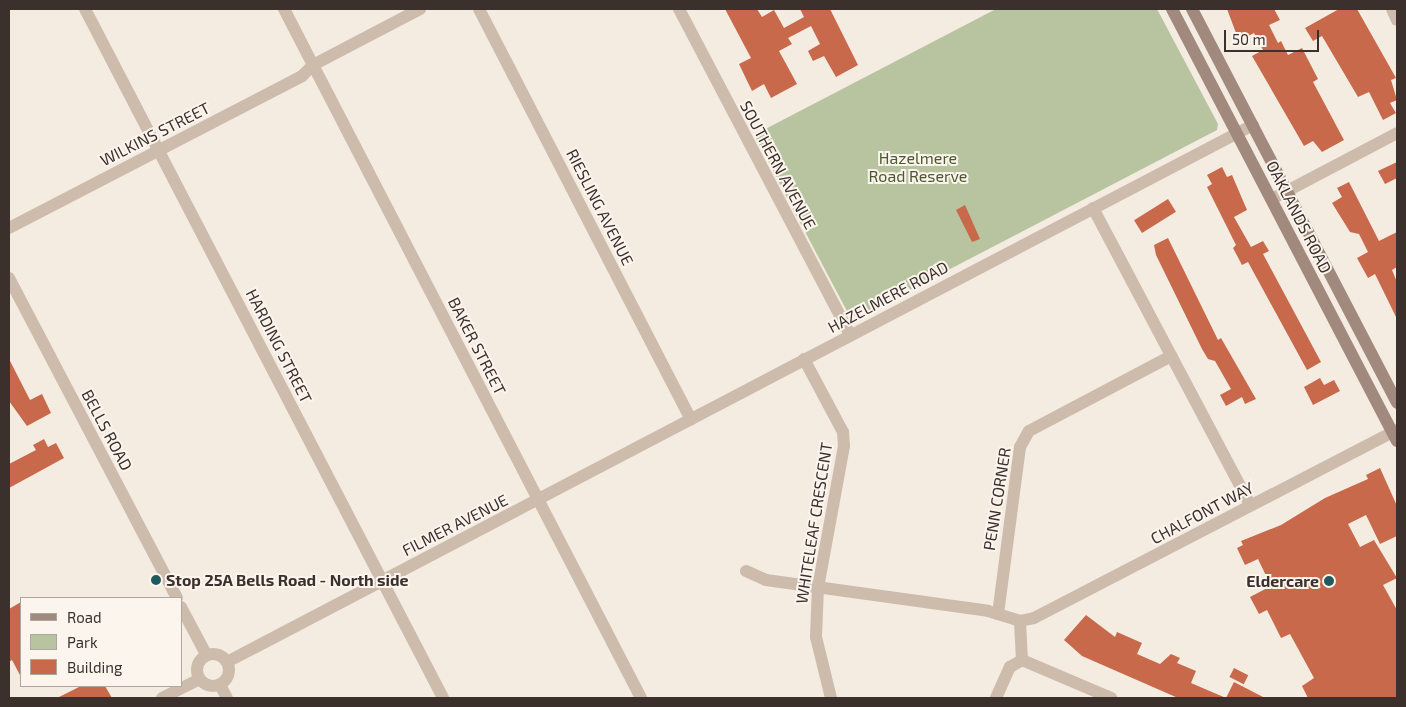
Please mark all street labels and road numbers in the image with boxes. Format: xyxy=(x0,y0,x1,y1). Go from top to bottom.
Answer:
street label: SOUTHERN AVENUE xyxy=(736,97,820,233)
street label: WILKINS STREET xyxy=(97,98,213,170)
street label: RIESLING AVENUE xyxy=(562,145,638,269)
street label: OAKLANDS ROAD xyxy=(1262,158,1336,276)
street label: HAZELMERE ROAD xyxy=(825,257,951,337)
street label: HARDING STREET xyxy=(242,286,316,406)
street label: BAKER STREET xyxy=(444,294,510,398)
street label: BELLS ROAD xyxy=(78,386,136,474)
street label: WHITELEAF CRESCENT xyxy=(792,441,836,605)
street label: PENN CORNER xyxy=(979,446,1015,552)
street label: CHALFONT WAY xyxy=(1147,478,1257,548)
street label: FILMER AVENUE xyxy=(399,490,511,560)

